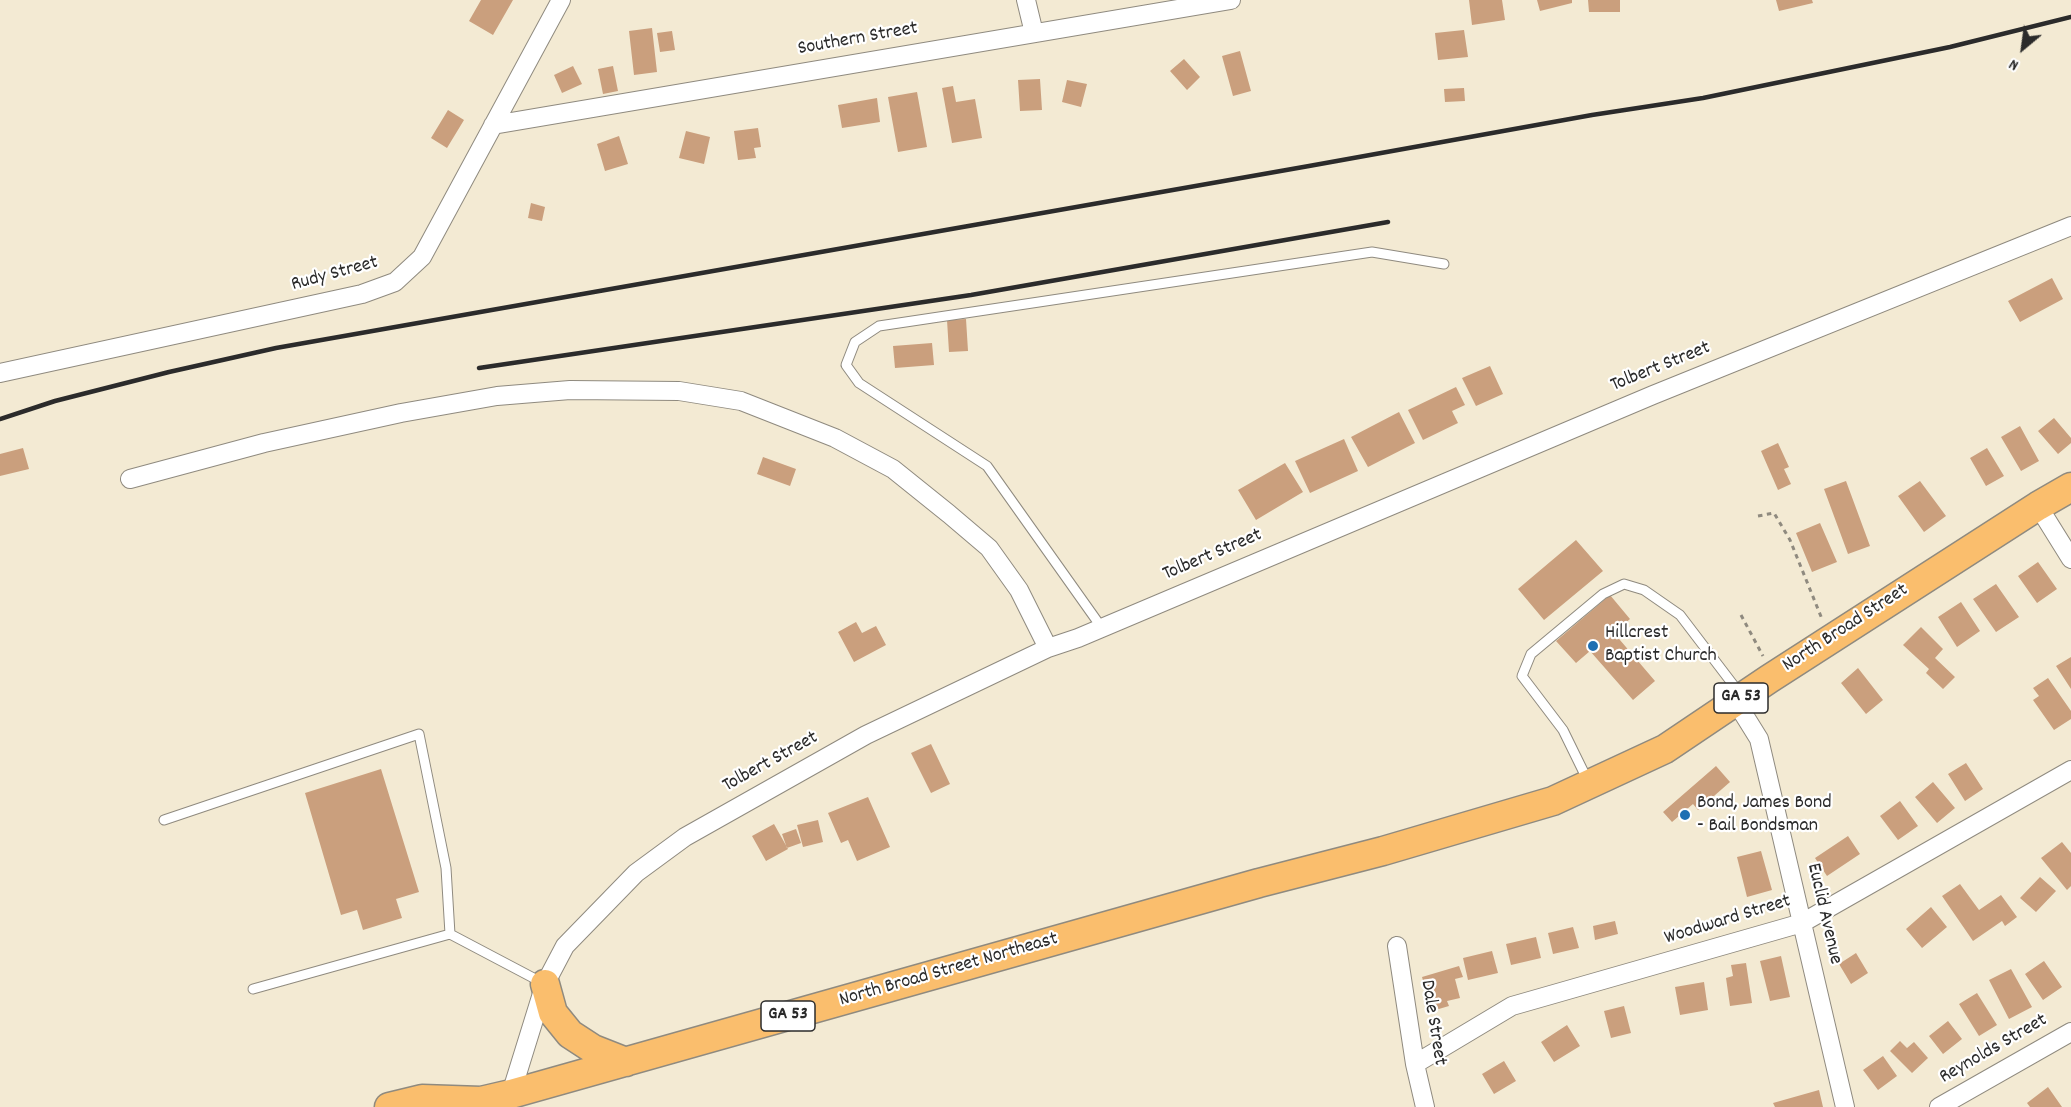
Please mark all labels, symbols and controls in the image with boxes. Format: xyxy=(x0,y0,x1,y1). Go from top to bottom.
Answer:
street label: Southern Street xyxy=(796,18,920,62)
north arrow xyxy=(1993,18,2053,78)
text: N xyxy=(2005,52,2023,76)
street label: Rudy Street xyxy=(289,252,381,298)
street label: Tolbert Street xyxy=(1608,337,1714,399)
street label: Tolbert Street xyxy=(1160,524,1266,588)
street label: North Broad Street xyxy=(1779,579,1913,679)
place label: Hillcrest Baptist Church xyxy=(1605,622,1717,669)
marker: Hillcrest Baptist Church xyxy=(1586,639,1600,653)
road number: GA 53 xyxy=(1714,683,1768,713)
street label: Tolbert Street xyxy=(719,727,823,799)
place label: Bond, James Bond - Bail Bondsman xyxy=(1697,792,1832,839)
marker: Bond, James Bond - Bail Bondsman xyxy=(1678,808,1692,822)
street label: Euclid Avenue xyxy=(1800,861,1846,967)
street label: Woodward Street xyxy=(1662,890,1794,952)
street label: North Broad Street Northeast xyxy=(837,928,1061,1014)
street label: Dale Street xyxy=(1413,978,1451,1068)
road number: GA 53 xyxy=(761,1001,815,1031)
street label: Reynolds Street xyxy=(1936,1009,2052,1091)

